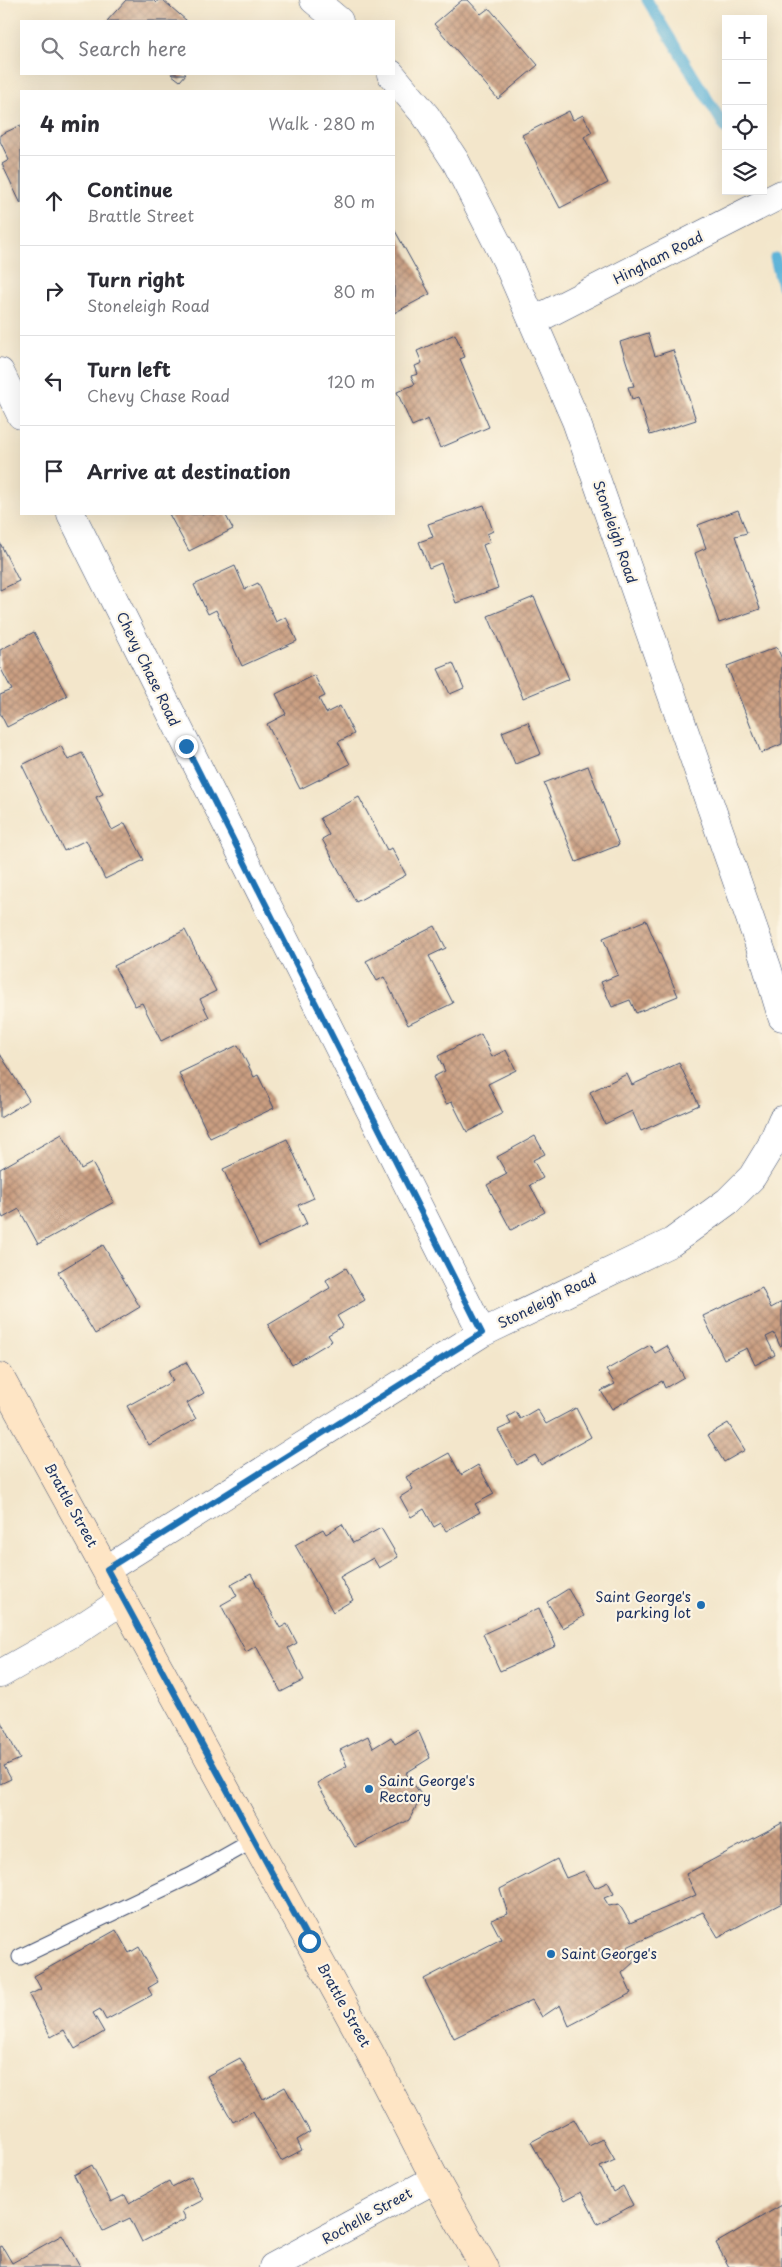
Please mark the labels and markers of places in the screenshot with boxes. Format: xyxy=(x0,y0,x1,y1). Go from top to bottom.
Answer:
place label: Saint George's parking lot xyxy=(595,1586,691,1623)
marker: Saint George's parking lot xyxy=(695,1599,707,1611)
place label: Saint George's Rectory xyxy=(379,1770,475,1807)
marker: Saint George's Rectory xyxy=(363,1783,375,1795)
place label: Saint George's xyxy=(561,1943,657,1964)
marker: Saint George's xyxy=(545,1948,557,1960)

